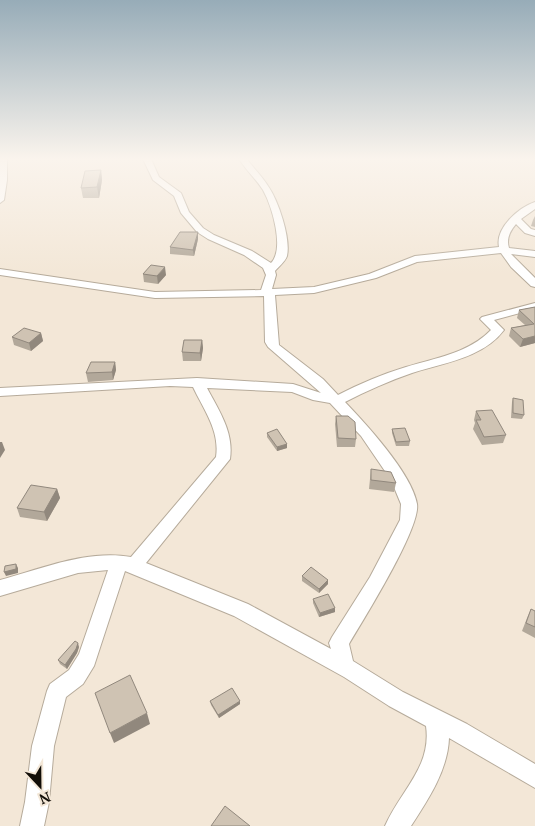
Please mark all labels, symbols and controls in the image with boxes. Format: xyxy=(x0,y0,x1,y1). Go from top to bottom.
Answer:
north arrow xyxy=(15,761,65,811)
text: N xyxy=(36,788,54,809)

